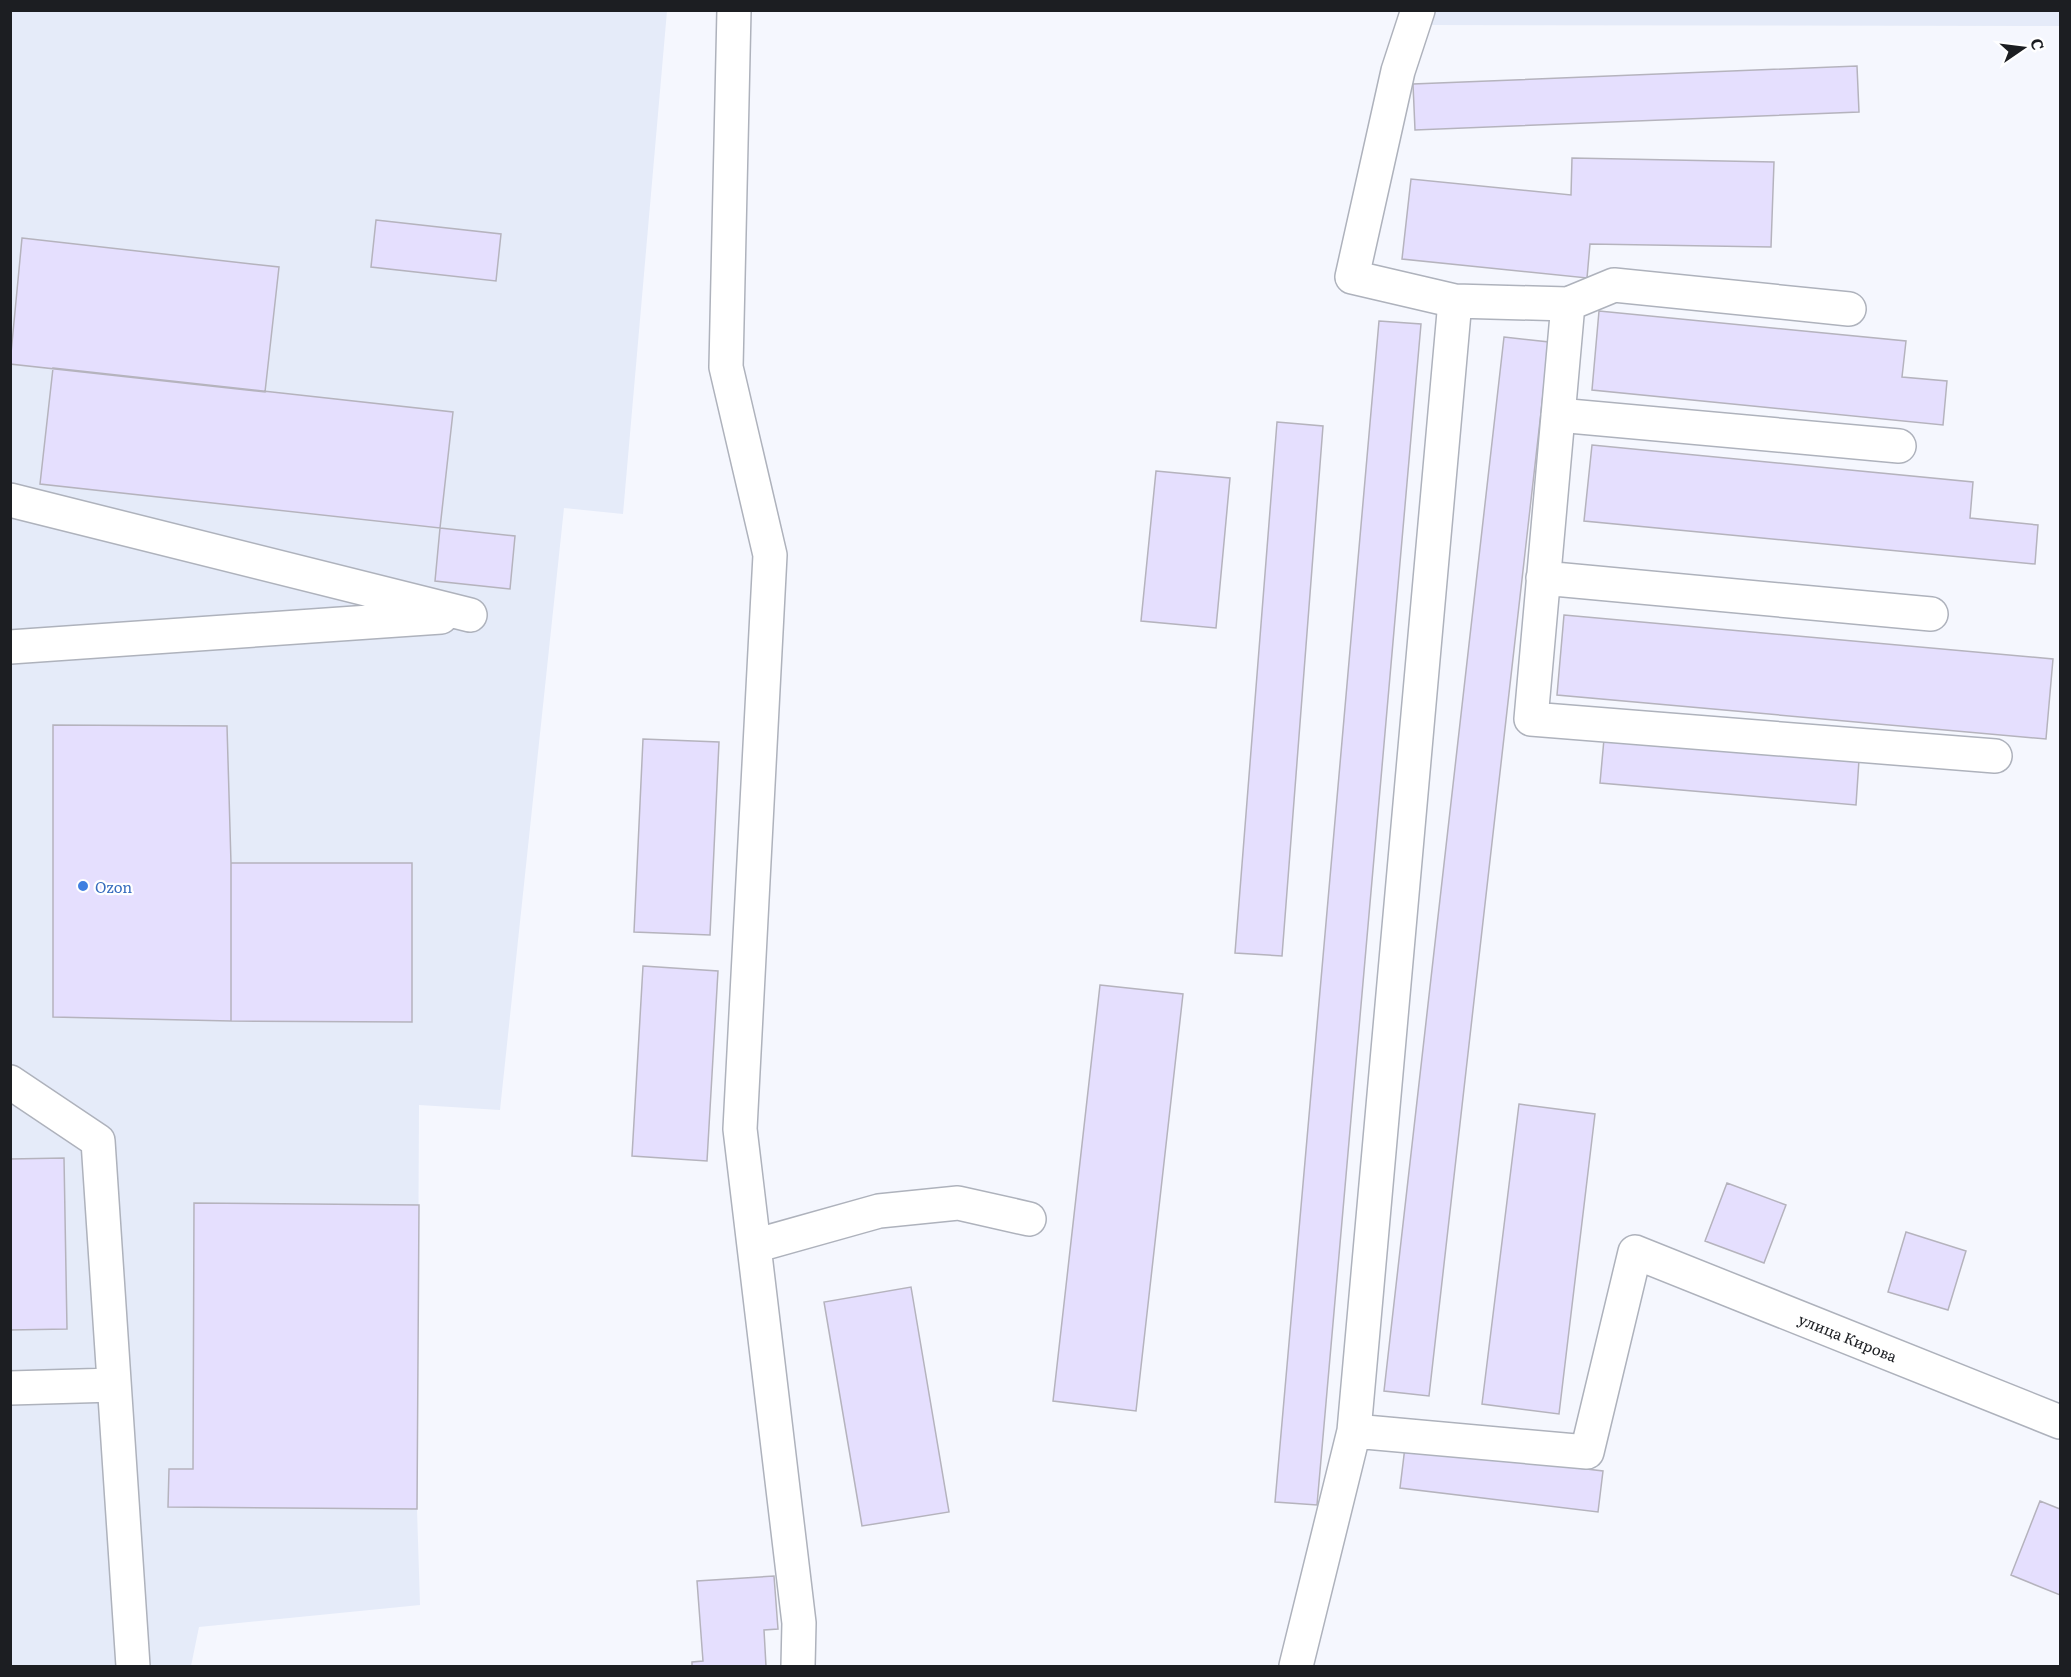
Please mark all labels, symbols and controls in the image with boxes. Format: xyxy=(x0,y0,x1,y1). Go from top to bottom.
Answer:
north arrow xyxy=(1993,18,2053,78)
text: С xyxy=(2026,36,2052,53)
place label: Ozon xyxy=(95,875,132,898)
marker: Ozon xyxy=(76,879,90,893)
street label: улица Кирова xyxy=(1795,1307,1902,1368)

